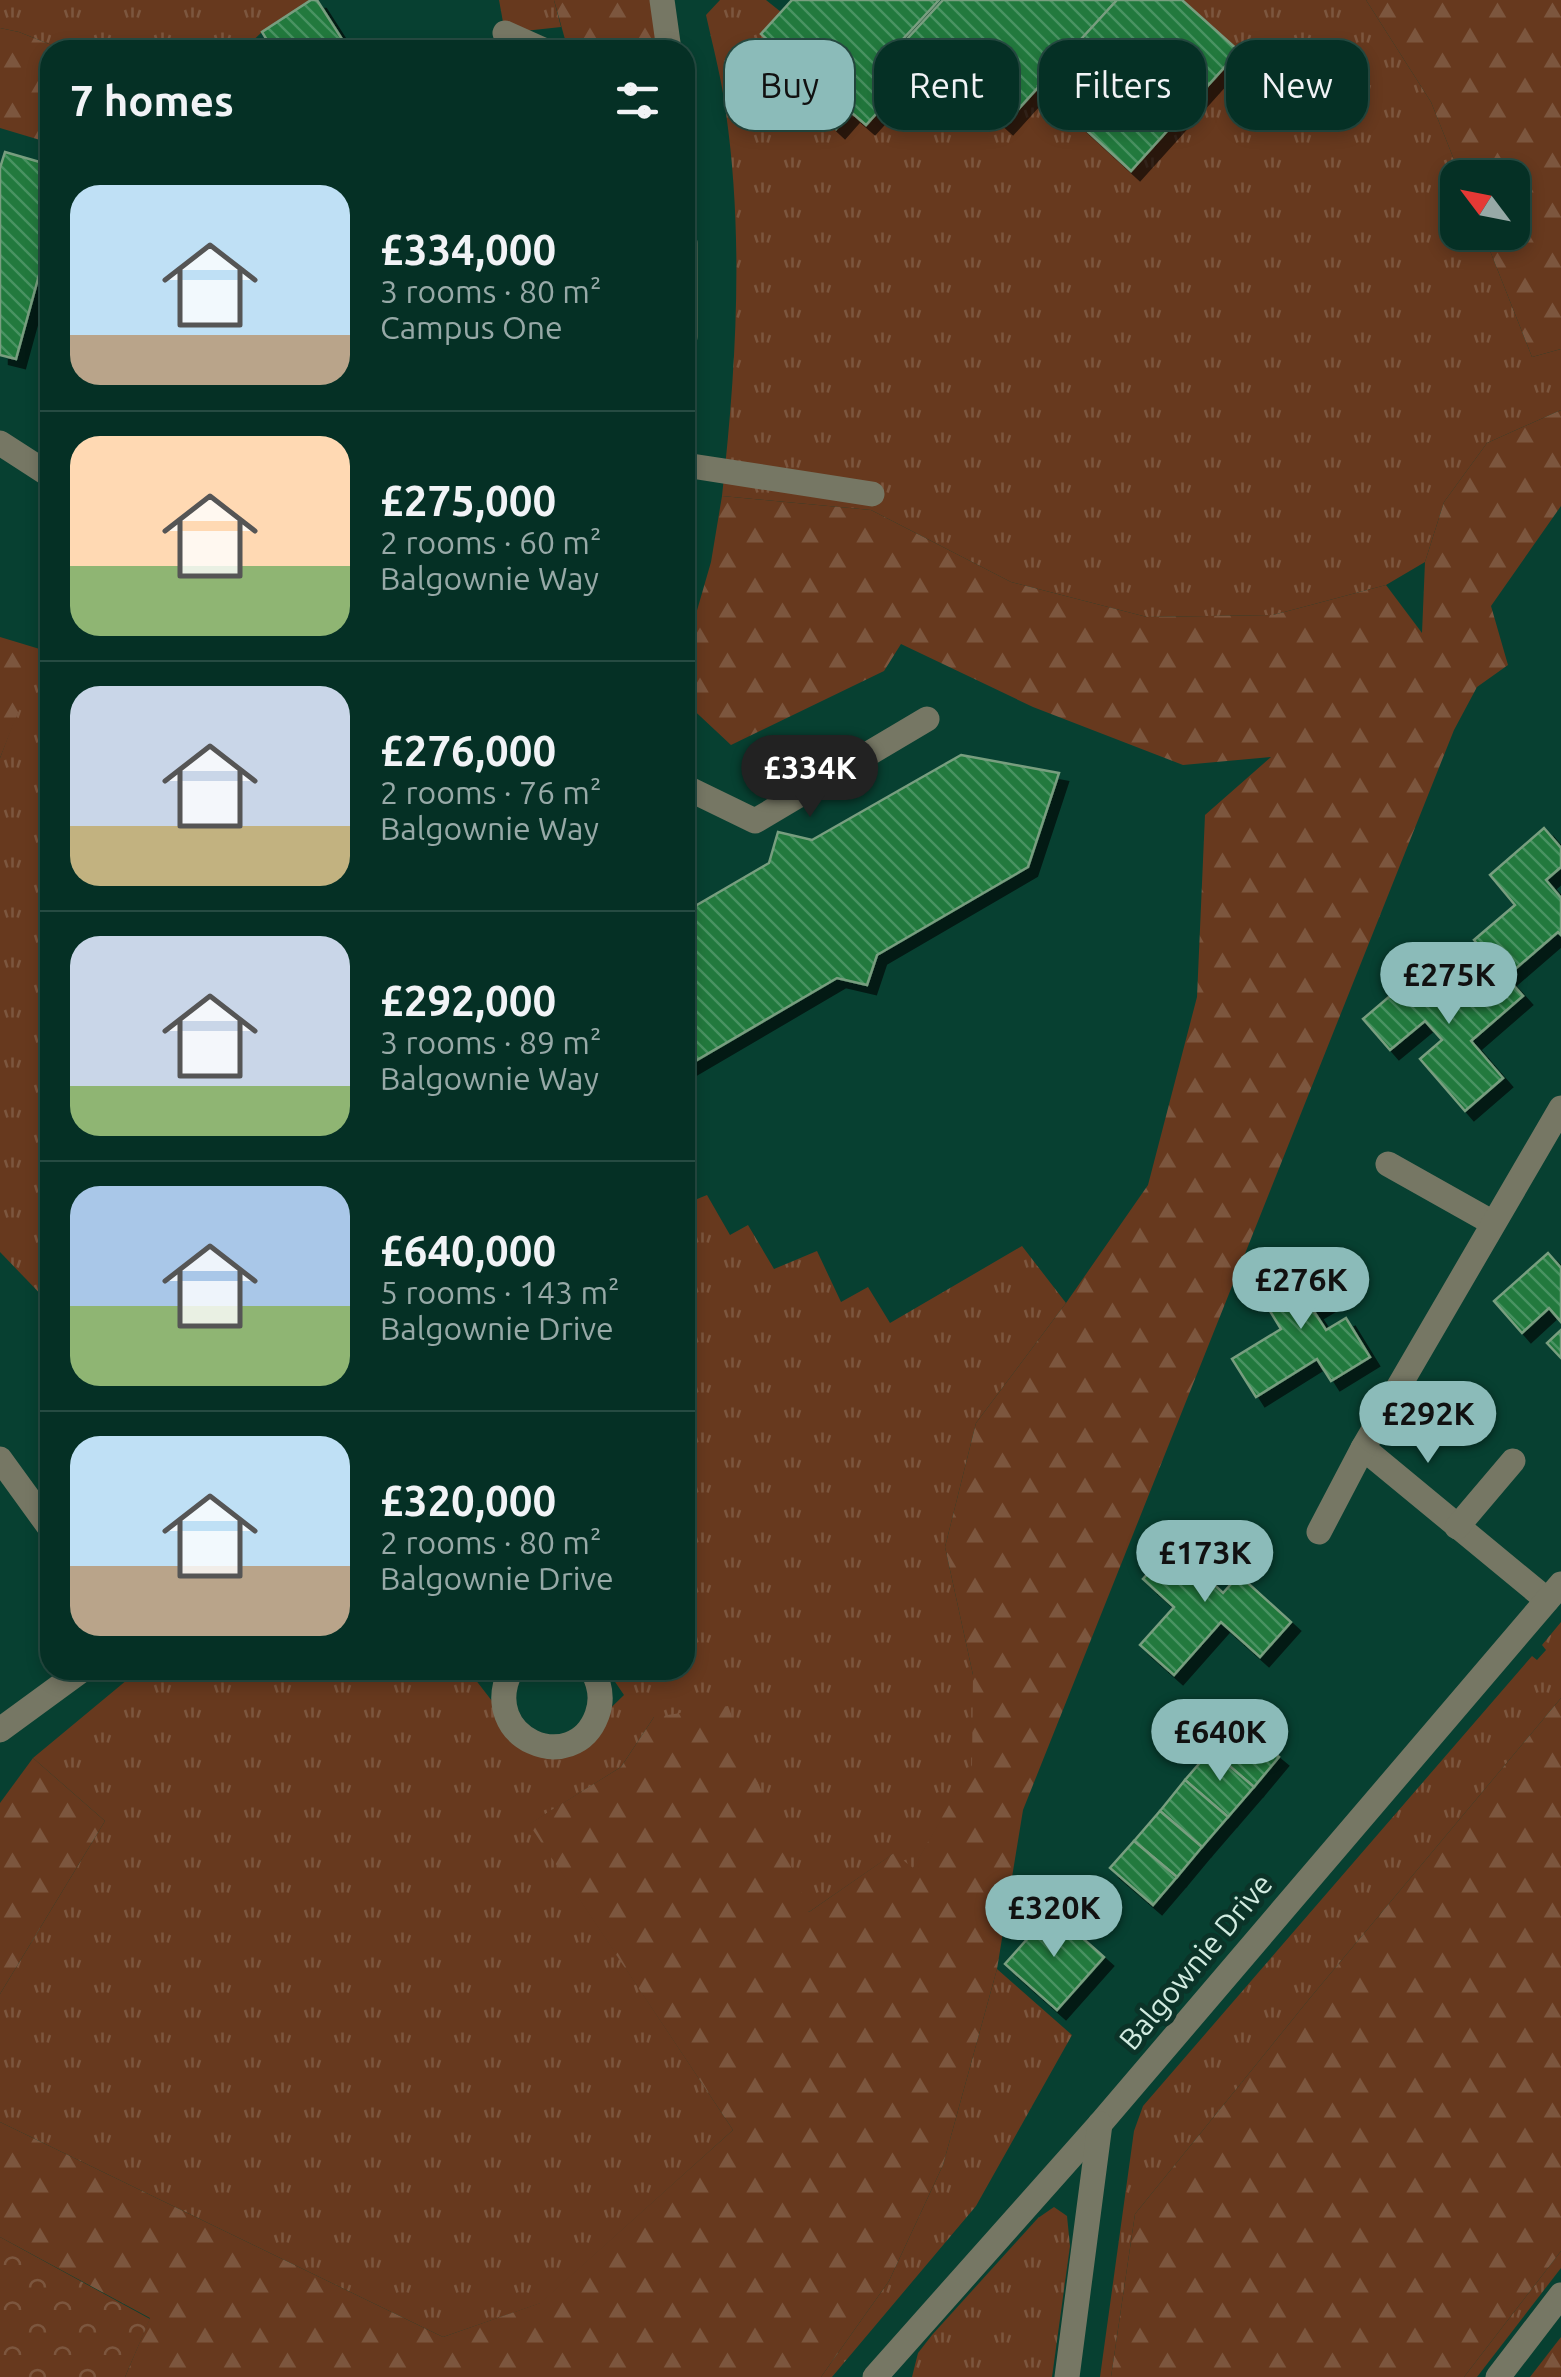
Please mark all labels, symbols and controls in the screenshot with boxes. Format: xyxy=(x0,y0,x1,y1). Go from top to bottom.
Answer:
chip: Buy xyxy=(725,40,854,130)
chip: Rent xyxy=(874,40,1019,130)
chip: Filters xyxy=(1039,40,1206,130)
chip: New xyxy=(1226,40,1368,130)
icon: filters xyxy=(610,73,665,128)
text: 7 homes xyxy=(70,77,234,124)
north arrow xyxy=(1440,160,1530,250)
map controls xyxy=(1440,160,1530,250)
icon: home xyxy=(150,225,270,345)
text: £334,000 xyxy=(380,226,556,273)
text: 3 rooms · 80 m² xyxy=(380,273,601,309)
text: Campus One xyxy=(380,309,563,345)
icon: home xyxy=(150,476,270,596)
text: £275,000 xyxy=(380,477,556,524)
text: 2 rooms · 60 m² xyxy=(380,524,601,560)
text: Balgownie Way xyxy=(380,560,599,596)
icon: home xyxy=(150,726,270,846)
text: £276,000 xyxy=(380,727,556,774)
pin: £334K xyxy=(740,735,880,820)
text: £334K xyxy=(763,749,857,785)
text: 2 rooms · 76 m² xyxy=(380,774,601,810)
text: Balgownie Way xyxy=(380,810,599,846)
pin: £275K xyxy=(1379,942,1519,1027)
text: £275K xyxy=(1402,956,1496,992)
icon: home xyxy=(150,976,270,1096)
text: £292,000 xyxy=(380,977,556,1024)
text: 3 rooms · 89 m² xyxy=(380,1024,601,1060)
text: Balgownie Way xyxy=(380,1060,599,1096)
icon: home xyxy=(150,1226,270,1346)
text: £640,000 xyxy=(380,1227,556,1274)
pin: £276K xyxy=(1231,1247,1371,1332)
text: £276K xyxy=(1254,1261,1348,1297)
text: 5 rooms · 143 m² xyxy=(380,1274,620,1310)
text: Balgownie Drive xyxy=(380,1310,614,1346)
pin: £292K xyxy=(1358,1381,1498,1466)
text: £292K xyxy=(1381,1395,1475,1431)
icon: home xyxy=(150,1476,270,1596)
text: £320,000 xyxy=(380,1477,556,1524)
pin: £173K xyxy=(1135,1520,1275,1605)
text: 2 rooms · 80 m² xyxy=(380,1524,601,1560)
text: £173K xyxy=(1158,1534,1252,1570)
text: Balgownie Drive xyxy=(380,1560,614,1596)
pin: £640K xyxy=(1150,1699,1290,1784)
text: £640K xyxy=(1173,1713,1267,1749)
street label: Balgownie Drive xyxy=(1112,1866,1279,2056)
pin: £320K xyxy=(984,1875,1124,1960)
text: £320K xyxy=(1007,1889,1101,1925)

